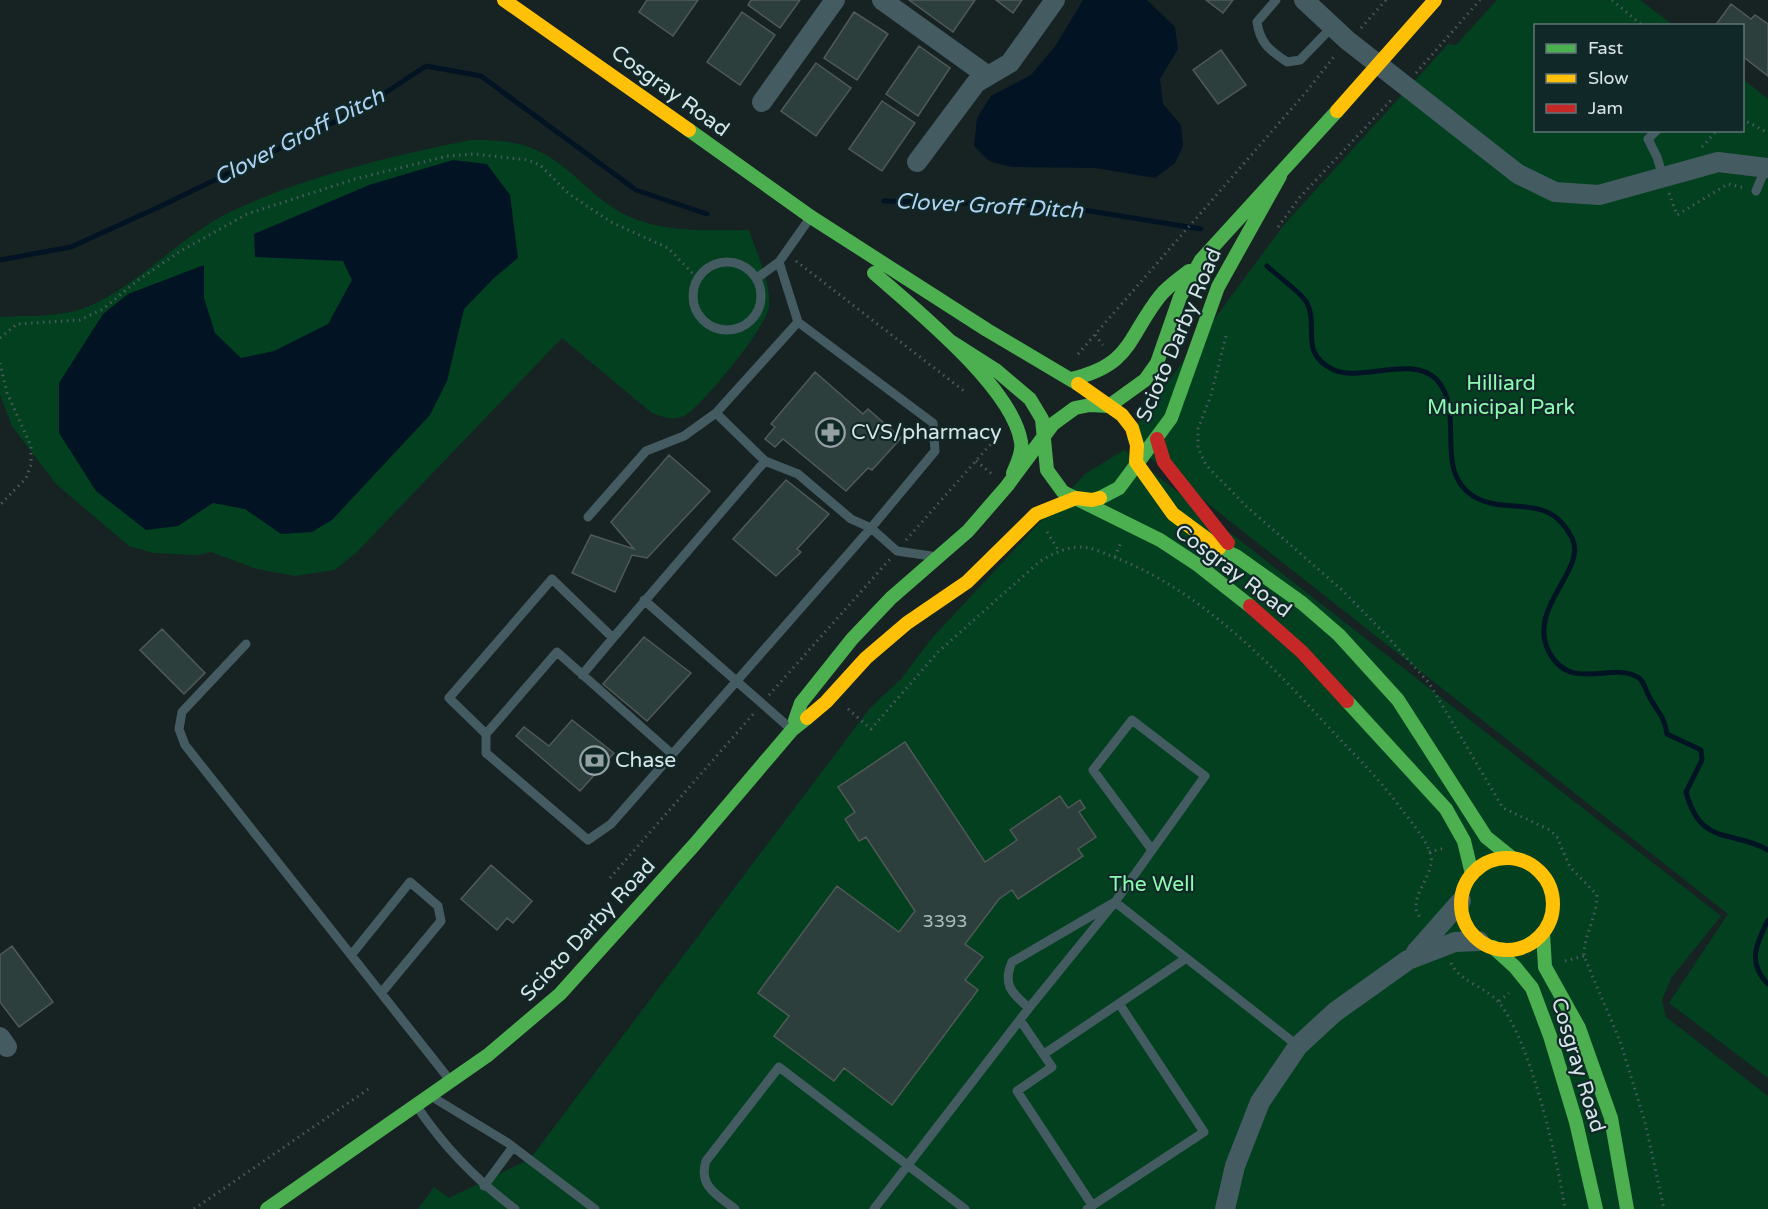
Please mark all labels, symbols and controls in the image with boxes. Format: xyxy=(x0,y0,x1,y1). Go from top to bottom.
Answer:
legend xyxy=(1534,24,1744,132)
text: Fast xyxy=(1588,37,1623,59)
street label: Cosgray Road xyxy=(606,40,734,142)
text: Slow xyxy=(1588,67,1629,89)
water label: Clover Groff Ditch xyxy=(209,82,389,191)
text: Jam xyxy=(1588,97,1623,119)
water label: Clover Groff Ditch xyxy=(894,188,1084,224)
street label: Scioto Darby Road xyxy=(1131,244,1227,426)
park label: Hilliard Municipal Park xyxy=(1427,371,1575,420)
pharmacy icon: CVS/pharmacy xyxy=(814,416,846,448)
place label: CVS/pharmacy xyxy=(851,420,1001,445)
street label: Cosgray Road xyxy=(1170,519,1296,623)
bank icon: Chase xyxy=(578,744,610,776)
place label: Chase xyxy=(615,748,676,773)
street label: Scioto Darby Road xyxy=(515,853,661,1007)
park label: The Well xyxy=(1109,872,1195,897)
house number: 3393 xyxy=(922,910,968,932)
street label: Cosgray Road xyxy=(1546,995,1610,1135)

